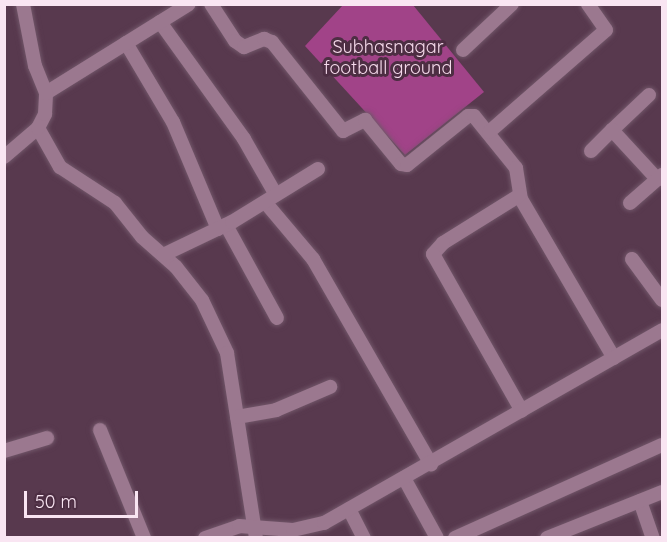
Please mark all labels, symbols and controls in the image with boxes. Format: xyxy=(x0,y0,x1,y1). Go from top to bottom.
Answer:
park label: Subhasnagar football ground xyxy=(324,37,452,80)
scale bar xyxy=(27,479,141,517)
text: 50 m xyxy=(35,490,77,513)

